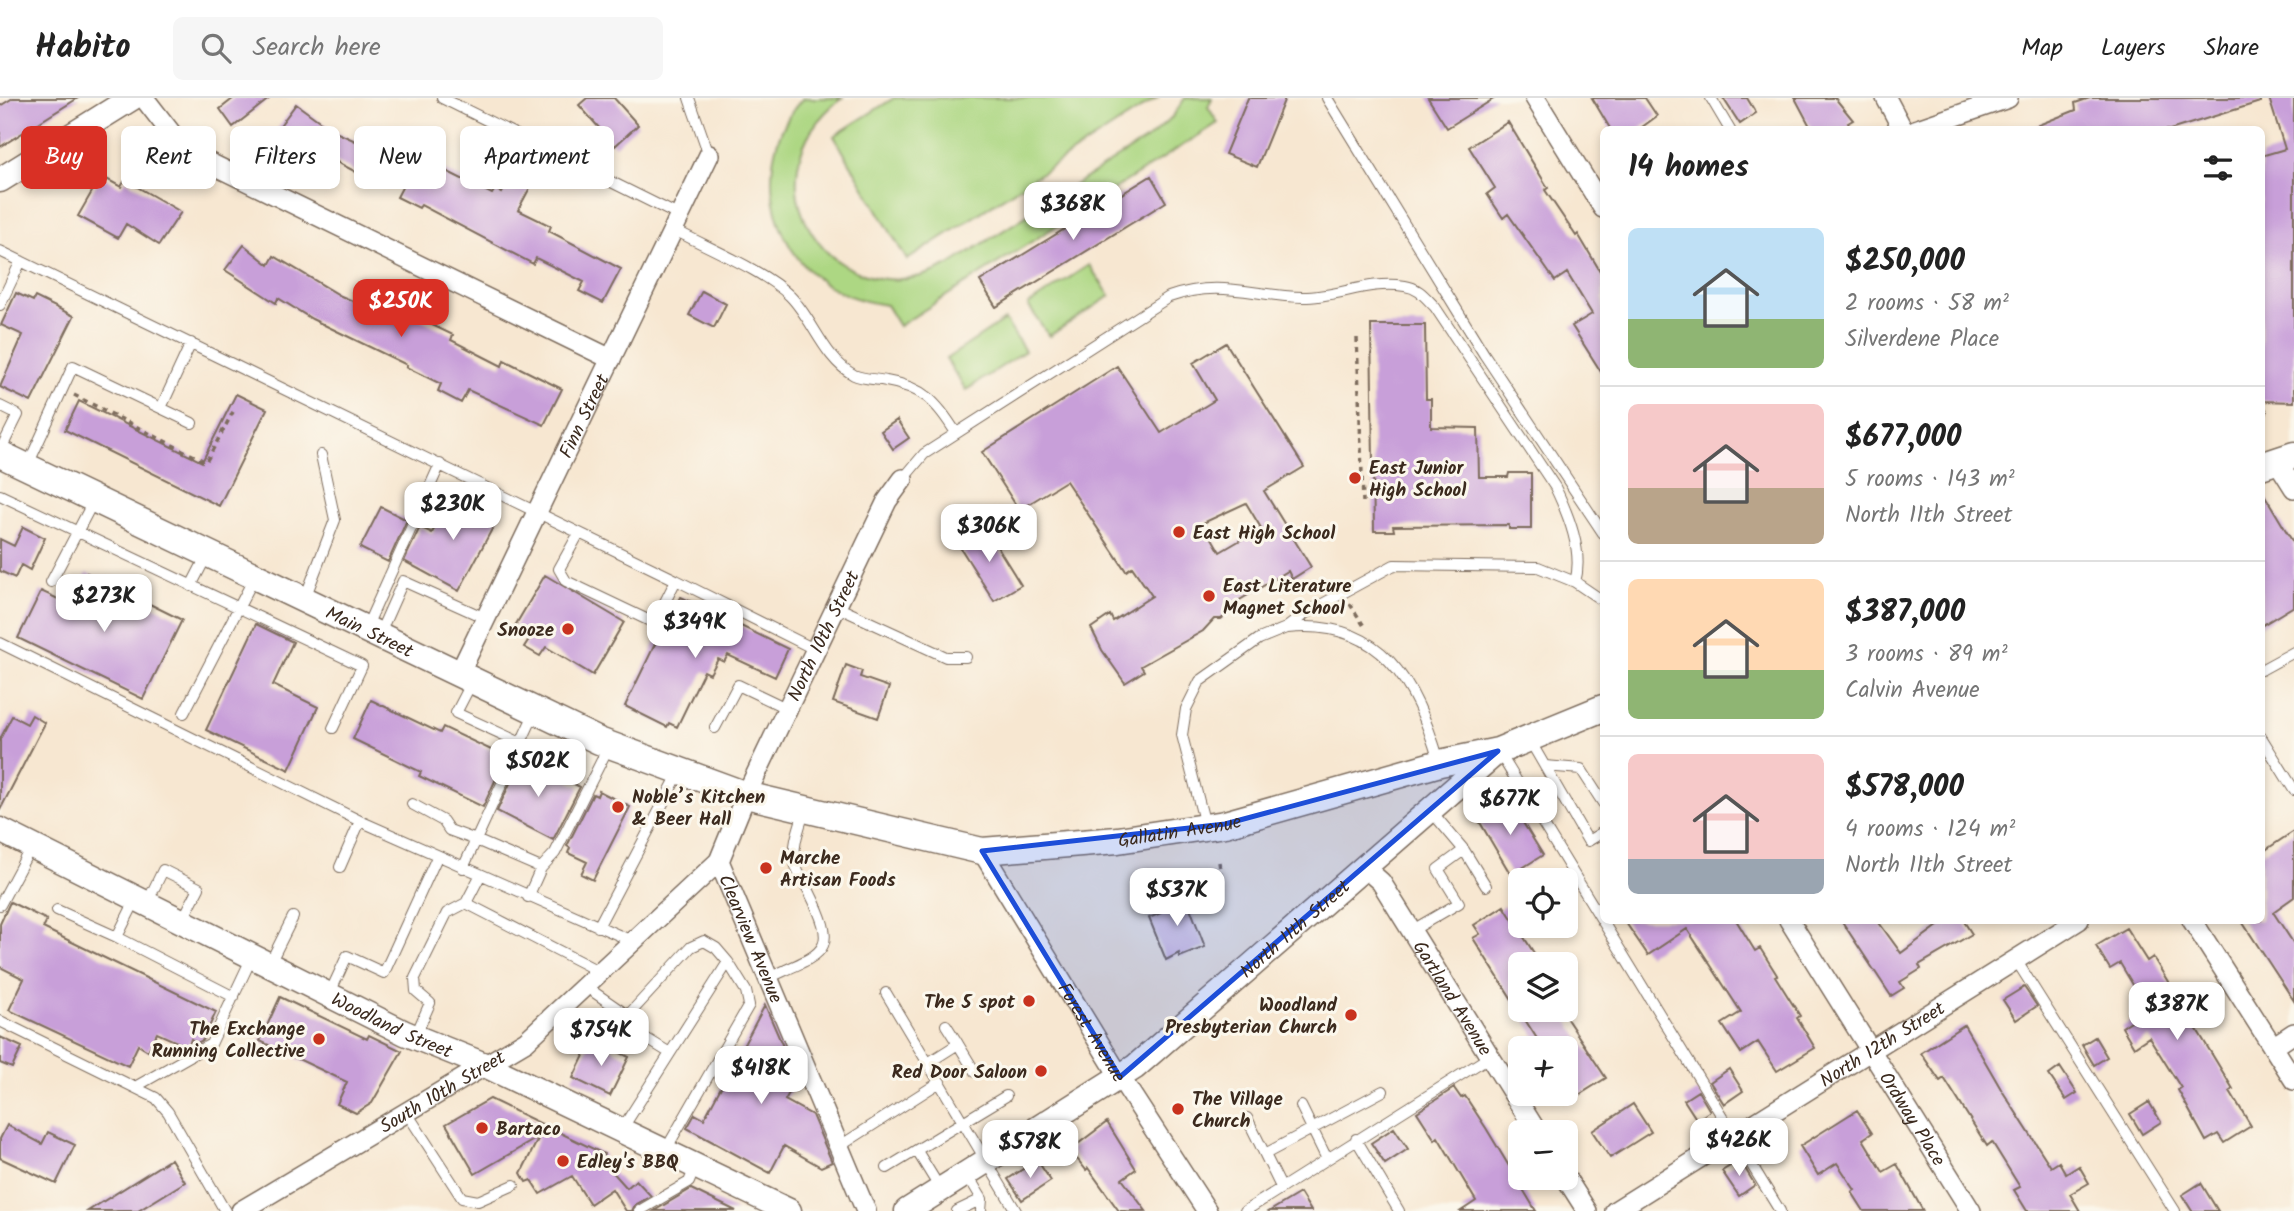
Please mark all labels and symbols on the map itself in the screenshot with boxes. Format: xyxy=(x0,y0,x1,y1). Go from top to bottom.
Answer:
pin: $368K xyxy=(1024,183,1122,242)
pin: $250K xyxy=(352,280,450,339)
street label: Finn Street xyxy=(552,369,619,464)
place label: East Junior High School xyxy=(1369,454,1467,506)
marker: East Junior High School xyxy=(1347,470,1363,486)
pin: $230K xyxy=(404,482,502,542)
pin: $306K xyxy=(940,504,1038,564)
place label: East High School xyxy=(1193,519,1336,549)
marker: East High School xyxy=(1171,524,1187,540)
street label: North 10th Street xyxy=(780,565,869,707)
place label: East Literature Magnet School xyxy=(1223,572,1352,624)
pin: $273K xyxy=(55,574,153,634)
marker: East Literature Magnet School xyxy=(1201,588,1217,604)
street label: Main Street xyxy=(320,599,419,667)
pin: $349K xyxy=(646,601,744,660)
place label: Snooze xyxy=(497,616,554,646)
marker: Snooze xyxy=(560,621,576,637)
pin: $502K xyxy=(489,740,587,799)
pin: $677K xyxy=(1461,778,1559,837)
place label: Noble’s Kitchen & Beer Hall xyxy=(632,783,765,835)
marker: Noble’s Kitchen & Beer Hall xyxy=(610,799,626,815)
street label: Gallatin Avenue xyxy=(1116,807,1246,857)
place label: Marche Artisan Foods xyxy=(780,844,896,896)
marker: Marche Artisan Foods xyxy=(758,860,774,876)
pin: $537K xyxy=(1128,868,1226,928)
street label: Clearview Avenue xyxy=(709,870,790,1009)
street label: North 11th Street xyxy=(1234,873,1358,986)
street label: Gartland Avenue xyxy=(1404,935,1499,1063)
street label: Forest Avenue xyxy=(1049,977,1133,1089)
pin: $387K xyxy=(2128,982,2226,1042)
street label: Woodland Street xyxy=(326,985,457,1068)
place label: The 5 spot xyxy=(924,988,1015,1018)
place label: Woodland Presbyterian Church xyxy=(1165,991,1338,1043)
marker: The 5 spot xyxy=(1021,993,1037,1009)
street label: North 12th Street xyxy=(1814,994,1952,1096)
marker: Woodland Presbyterian Church xyxy=(1343,1007,1359,1023)
pin: $754K xyxy=(552,1009,650,1068)
place label: The Exchange Running Collective xyxy=(152,1015,305,1067)
marker: The Exchange Running Collective xyxy=(311,1031,327,1047)
street label: South 10th Street xyxy=(374,1043,512,1142)
pin: $418K xyxy=(712,1046,810,1106)
place label: Red Door Saloon xyxy=(891,1058,1027,1088)
marker: Red Door Saloon xyxy=(1033,1063,1049,1079)
street label: Ordway Place xyxy=(1870,1066,1953,1173)
place label: The Village Church xyxy=(1192,1085,1283,1137)
marker: The Village Church xyxy=(1170,1101,1186,1117)
place label: Bartaco xyxy=(496,1115,561,1145)
pin: $426K xyxy=(1690,1118,1788,1178)
marker: Bartaco xyxy=(474,1120,490,1136)
pin: $578K xyxy=(981,1121,1079,1180)
place label: Edley's BBQ xyxy=(577,1148,679,1178)
marker: Edley's BBQ xyxy=(555,1153,571,1169)

